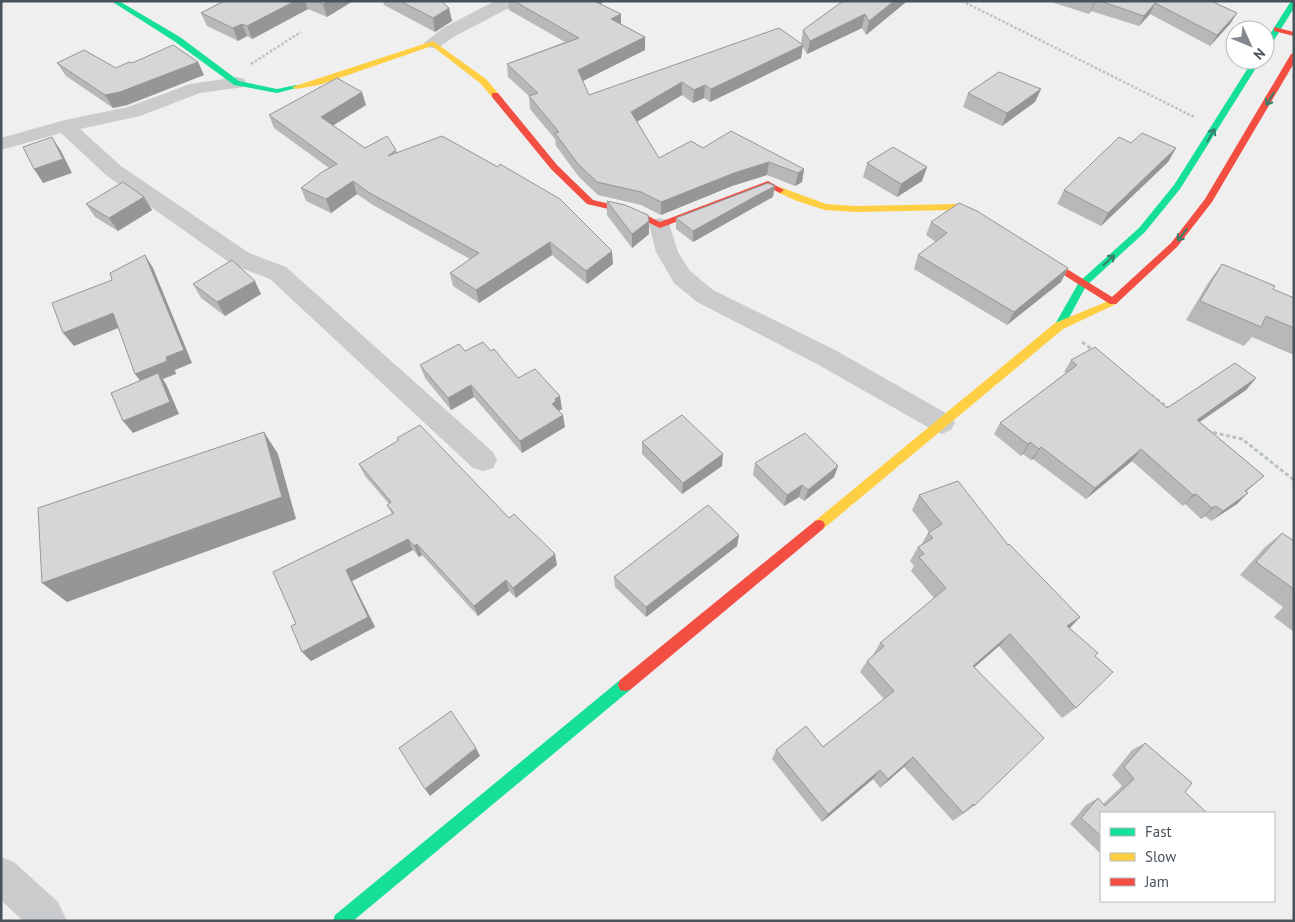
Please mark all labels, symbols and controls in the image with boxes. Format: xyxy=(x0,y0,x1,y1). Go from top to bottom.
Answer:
north arrow xyxy=(1225,20,1275,70)
text: N xyxy=(1250,44,1269,64)
one-way arrow xyxy=(1264,91,1274,105)
one-way arrow xyxy=(1206,128,1216,143)
one-way arrow xyxy=(1177,228,1187,242)
one-way arrow xyxy=(1102,255,1115,266)
legend xyxy=(1100,812,1275,902)
text: Fast xyxy=(1145,822,1172,841)
text: Slow xyxy=(1145,847,1176,866)
text: Jam xyxy=(1144,872,1169,891)

